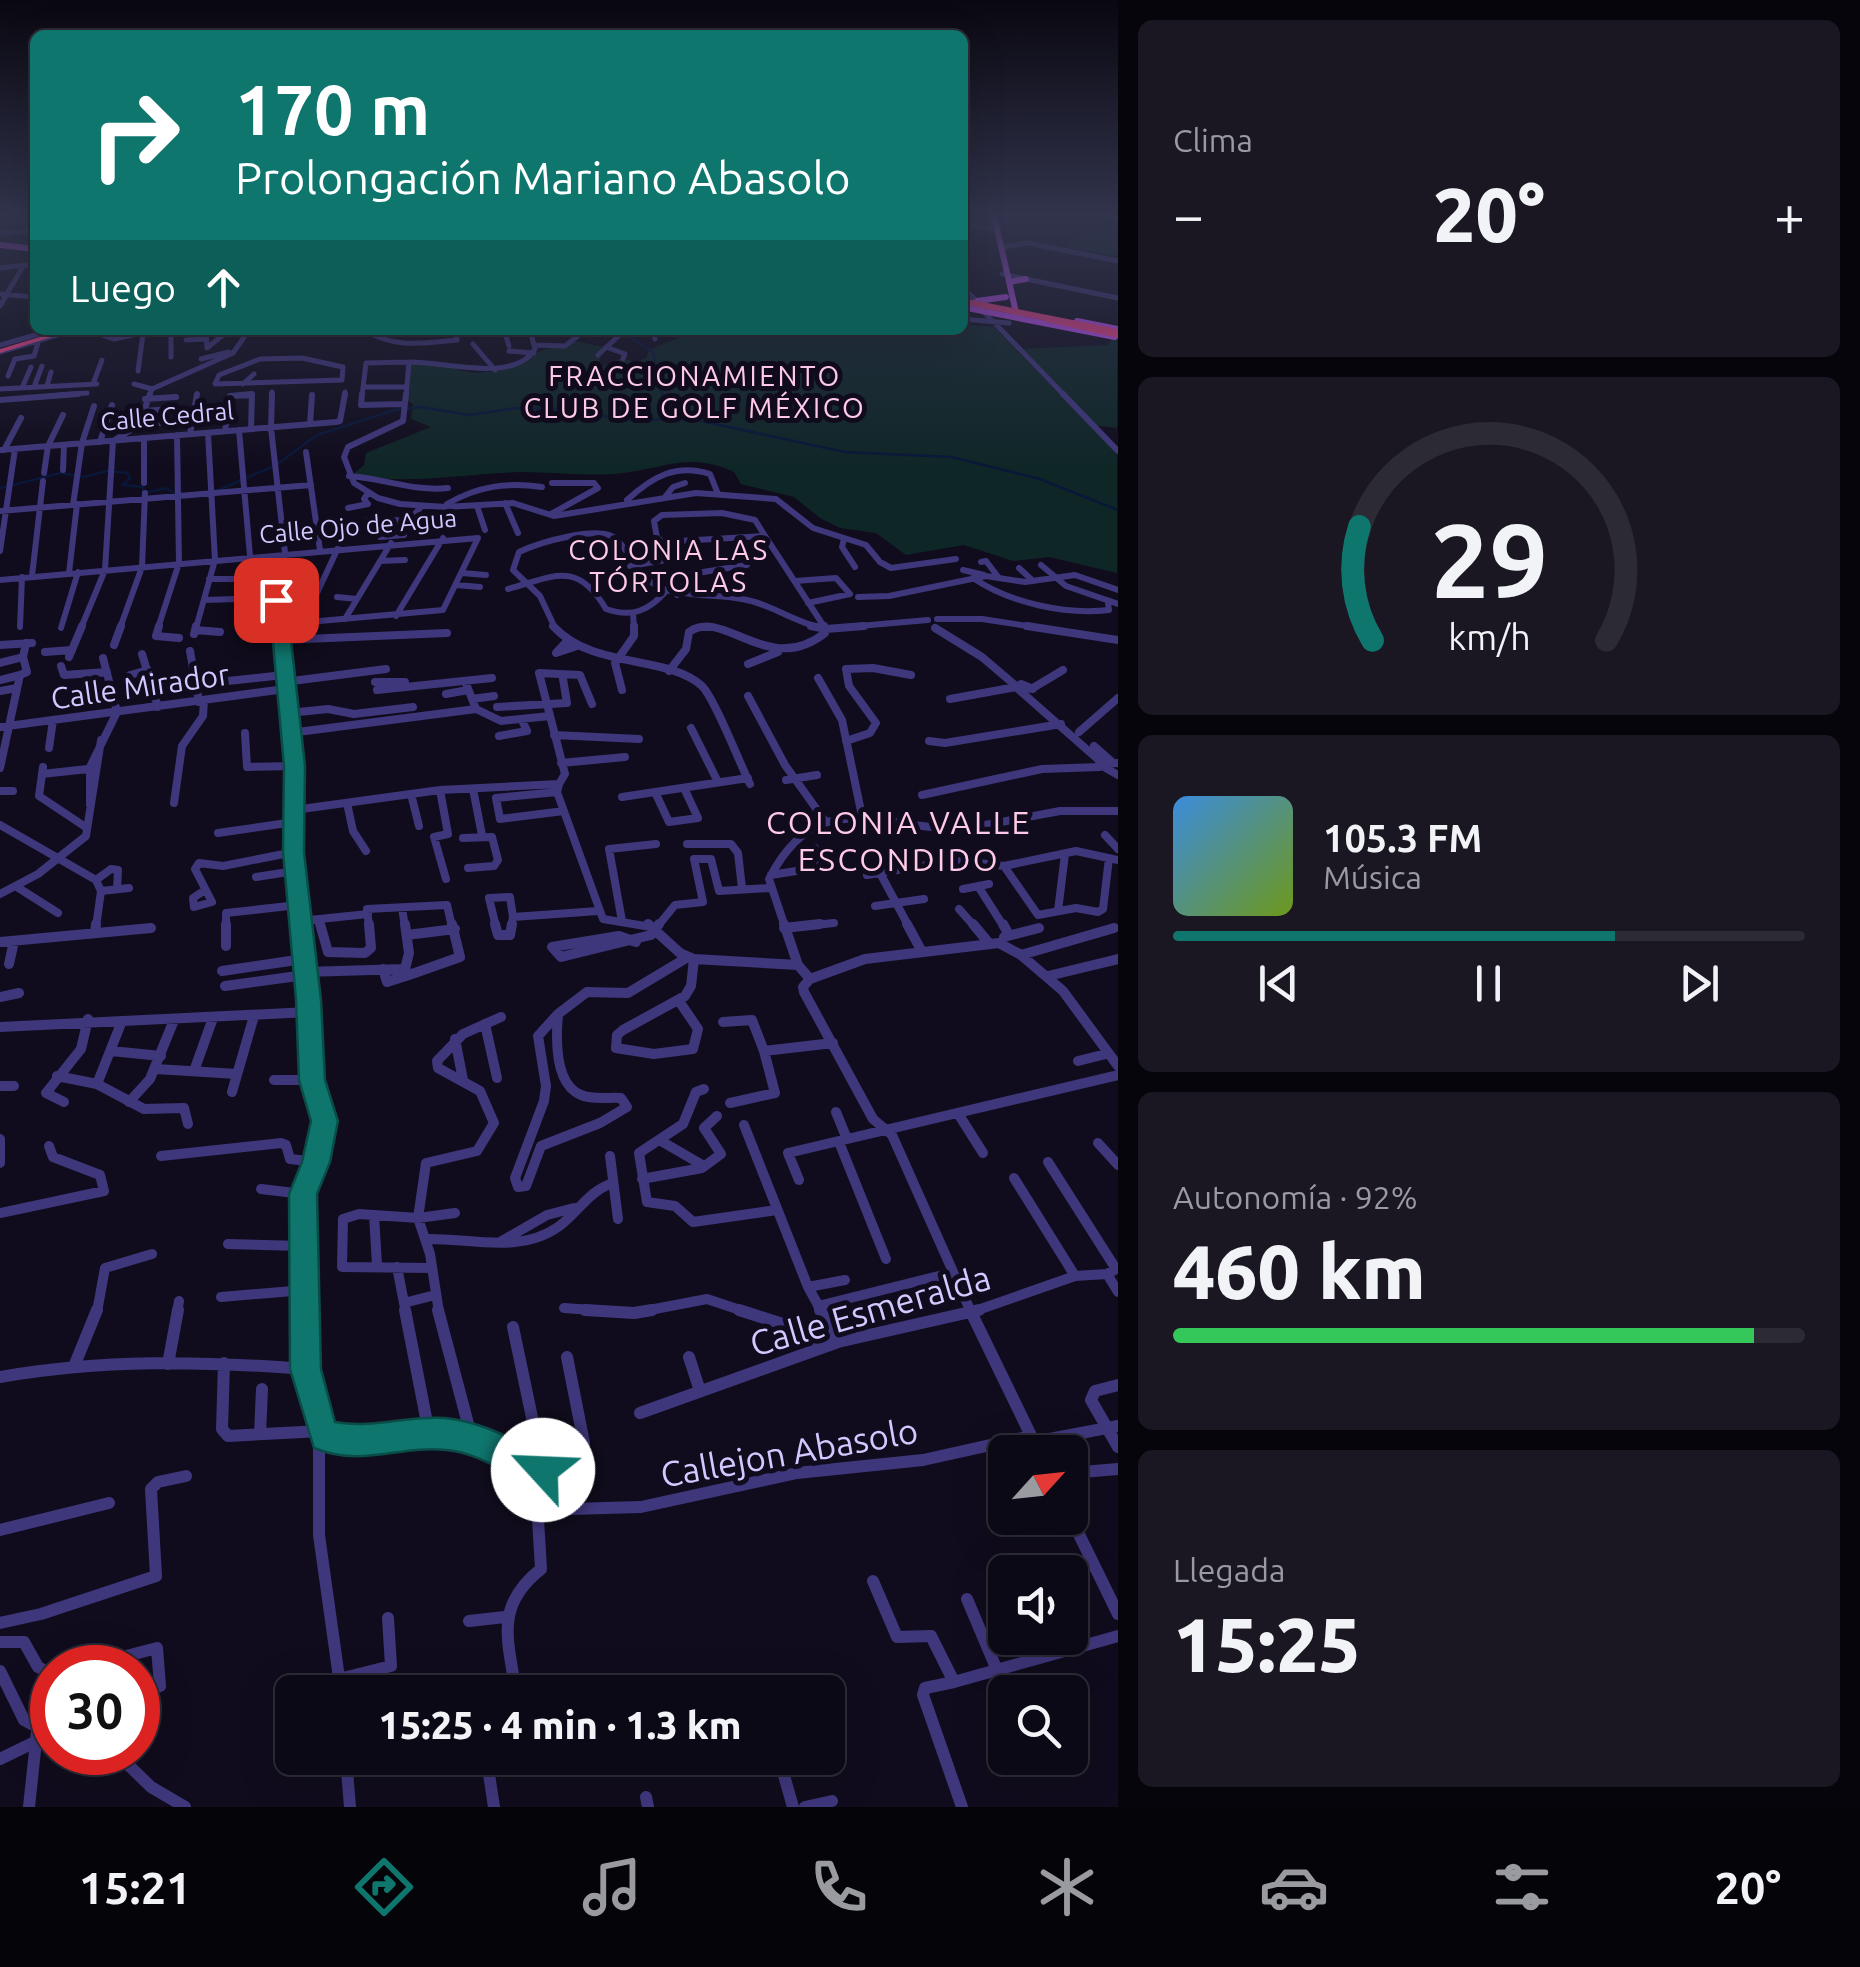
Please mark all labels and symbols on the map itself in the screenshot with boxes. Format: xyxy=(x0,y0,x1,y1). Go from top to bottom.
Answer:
district label: FRACCIONAMIENTO CLUB DE GOLF MÉXICO xyxy=(524,360,866,423)
street label: Calle Cedral xyxy=(99,396,235,436)
street label: Calle Ojo de Agua xyxy=(258,503,458,549)
district label: COLONIA LAS TÓRTOLAS xyxy=(568,534,770,597)
pin xyxy=(234,558,319,643)
street label: Calle Mirador xyxy=(49,657,232,715)
district label: COLONIA VALLE ESCONDIDO xyxy=(766,804,1032,877)
street label: Calle Esmeralda xyxy=(745,1257,995,1363)
street label: Callejon Abasolo xyxy=(657,1410,921,1494)
position arrow xyxy=(491,1418,595,1522)
north arrow xyxy=(988,1435,1088,1535)
speed limit sign: 30 xyxy=(30,1645,160,1775)

